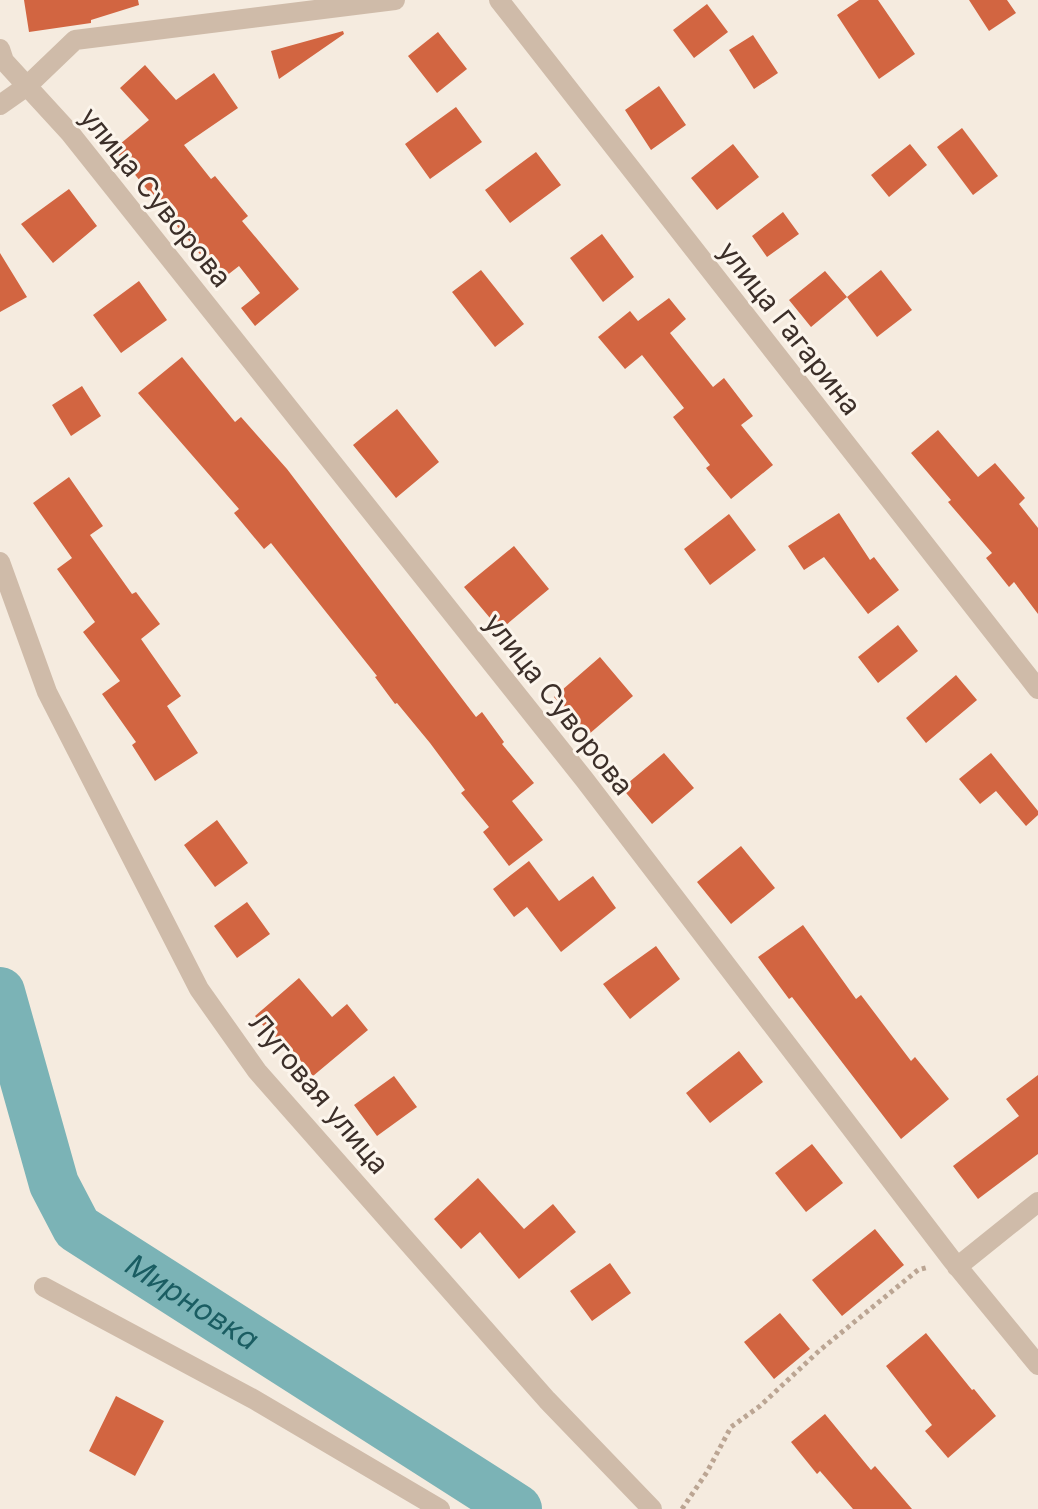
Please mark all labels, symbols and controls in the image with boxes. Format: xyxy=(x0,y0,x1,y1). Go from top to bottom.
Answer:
street label: улица Суворова xyxy=(73,100,239,294)
street label: улица Гагарина xyxy=(712,234,868,422)
street label: улица Суворова xyxy=(477,606,641,802)
street label: Луговая улица xyxy=(242,1006,396,1180)
water label: Мирновка xyxy=(119,1246,266,1357)

